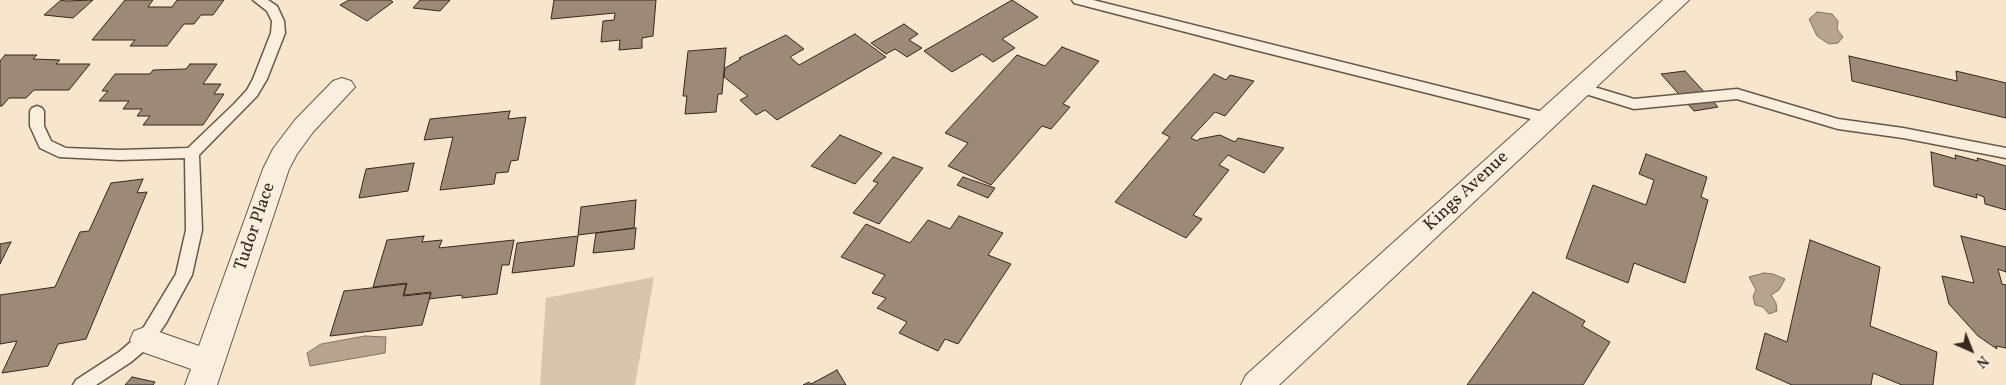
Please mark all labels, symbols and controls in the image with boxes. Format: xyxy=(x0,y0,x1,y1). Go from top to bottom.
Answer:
street label: Kings Avenue xyxy=(1420,147,1514,237)
street label: Tudor Place xyxy=(231,180,281,274)
north arrow xyxy=(1946,325,1996,375)
text: N xyxy=(1972,351,1992,372)

